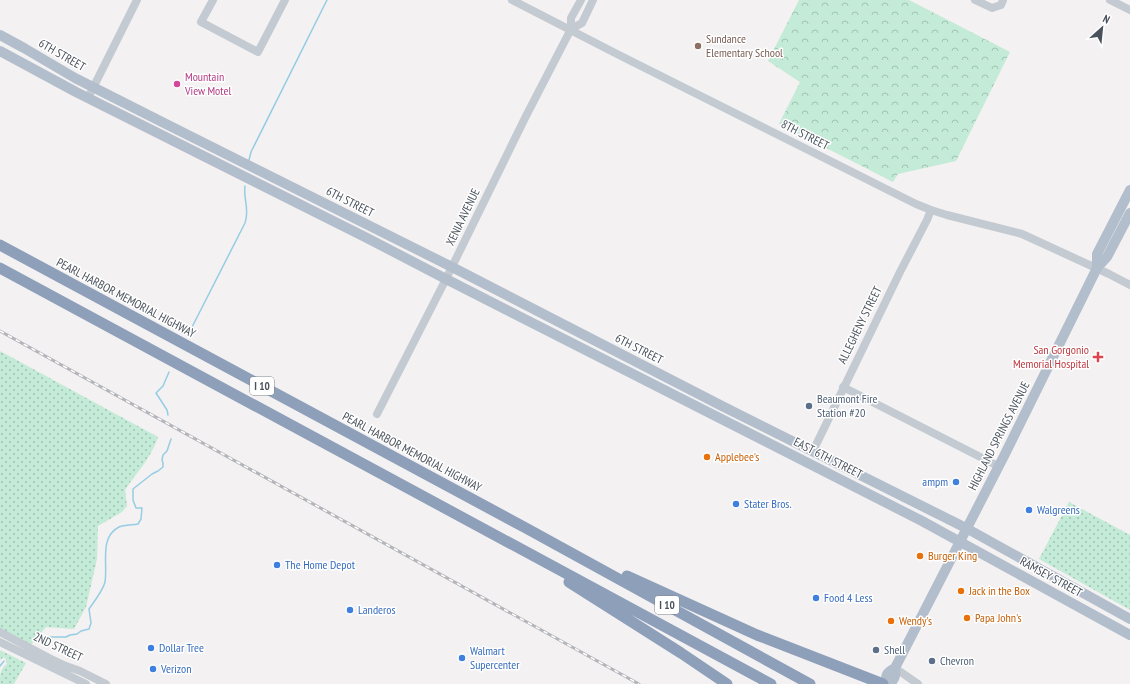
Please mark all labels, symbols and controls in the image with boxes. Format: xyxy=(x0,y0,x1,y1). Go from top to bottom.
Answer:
north arrow xyxy=(1082,8,1122,48)
text: N xyxy=(1101,12,1112,27)
place label: Sundance Elementary School xyxy=(706,31,783,60)
street label: 6TH STREET xyxy=(36,35,89,74)
marker: Sundance Elementary School xyxy=(693,41,703,51)
place label: Mountain View Motel xyxy=(184,69,231,98)
marker: Mountain View Motel xyxy=(172,79,182,89)
street label: 8TH STREET xyxy=(779,116,832,153)
street label: 6TH STREET xyxy=(324,183,377,220)
street label: XENIA AVENUE xyxy=(442,186,483,248)
street label: PEARL HARBOR MEMORIAL HIGHWAY xyxy=(54,254,199,341)
street label: ALLEGHENY STREET xyxy=(834,283,885,366)
street label: 6TH STREET xyxy=(613,330,666,367)
place label: San Gorgonio Memorial Hospital xyxy=(1013,342,1089,371)
marker: San Gorgonio Memorial Hospital xyxy=(1092,351,1104,363)
road number: I 10 xyxy=(250,377,274,395)
street label: HIGHLAND SPRINGS AVENUE xyxy=(965,379,1033,493)
place label: Beaumont Fire Station #20 xyxy=(817,391,878,420)
marker: Beaumont Fire Station #20 xyxy=(804,401,814,411)
street label: PEARL HARBOR MEMORIAL HIGHWAY xyxy=(340,408,485,495)
street label: EAST 6TH STREET xyxy=(791,434,866,482)
place label: Applebee's xyxy=(715,449,759,464)
marker: Applebee's xyxy=(702,452,712,462)
place label: ampm xyxy=(922,474,948,489)
marker: ampm xyxy=(951,477,961,487)
place label: Stater Bros. xyxy=(744,496,792,511)
marker: Stater Bros. xyxy=(731,499,741,509)
place label: Walgreens xyxy=(1037,502,1080,517)
marker: Walgreens xyxy=(1024,505,1034,515)
place label: Burger King xyxy=(928,548,977,563)
marker: Burger King xyxy=(915,551,925,561)
street label: RAMSEY STREET xyxy=(1018,553,1086,600)
place label: The Home Depot xyxy=(285,557,356,572)
marker: The Home Depot xyxy=(272,560,282,570)
place label: Jack in the Box xyxy=(968,583,1030,598)
marker: Jack in the Box xyxy=(956,586,966,596)
place label: Food 4 Less xyxy=(824,590,873,605)
marker: Food 4 Less xyxy=(811,593,821,603)
road number: I 10 xyxy=(655,596,679,614)
place label: Landeros xyxy=(358,602,396,617)
marker: Landeros xyxy=(345,605,355,615)
place label: Papa John's xyxy=(975,610,1022,625)
place label: Wendy's xyxy=(899,613,932,628)
marker: Papa John's xyxy=(962,613,972,623)
marker: Wendy's xyxy=(886,616,896,626)
street label: 2ND STREET xyxy=(31,629,86,665)
place label: Dollar Tree xyxy=(159,640,204,655)
place label: Shell xyxy=(884,642,905,657)
marker: Dollar Tree xyxy=(146,643,156,653)
place label: Walmart Supercenter xyxy=(470,643,520,672)
marker: Shell xyxy=(871,645,881,655)
marker: Walmart Supercenter xyxy=(457,653,467,663)
place label: Chevron xyxy=(940,653,974,668)
marker: Chevron xyxy=(927,656,937,666)
place label: Verizon xyxy=(160,661,191,676)
marker: Verizon xyxy=(148,664,158,674)

